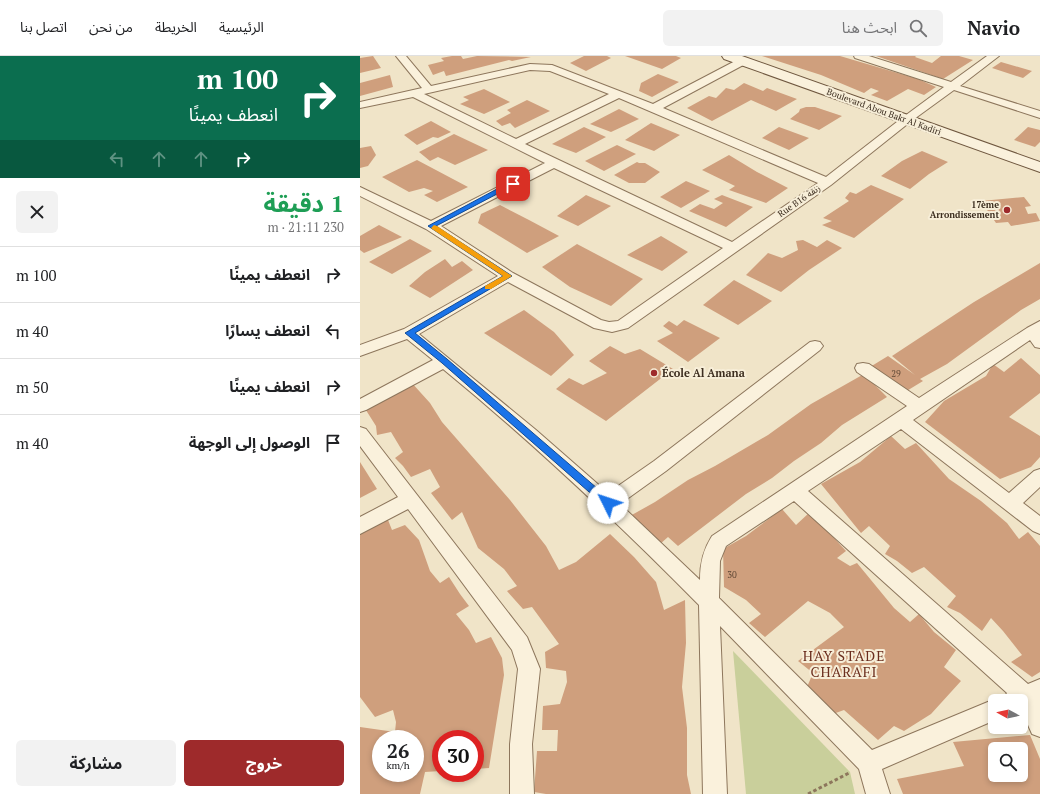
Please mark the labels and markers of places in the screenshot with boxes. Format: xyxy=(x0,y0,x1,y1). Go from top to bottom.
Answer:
pin xyxy=(496,167,530,201)
place label: 17ème Arrondissement xyxy=(930,199,999,221)
marker: 17ème Arrondissement xyxy=(1002,205,1012,215)
place label: École Al Amana xyxy=(662,366,745,380)
marker: École Al Amana xyxy=(649,368,659,378)

